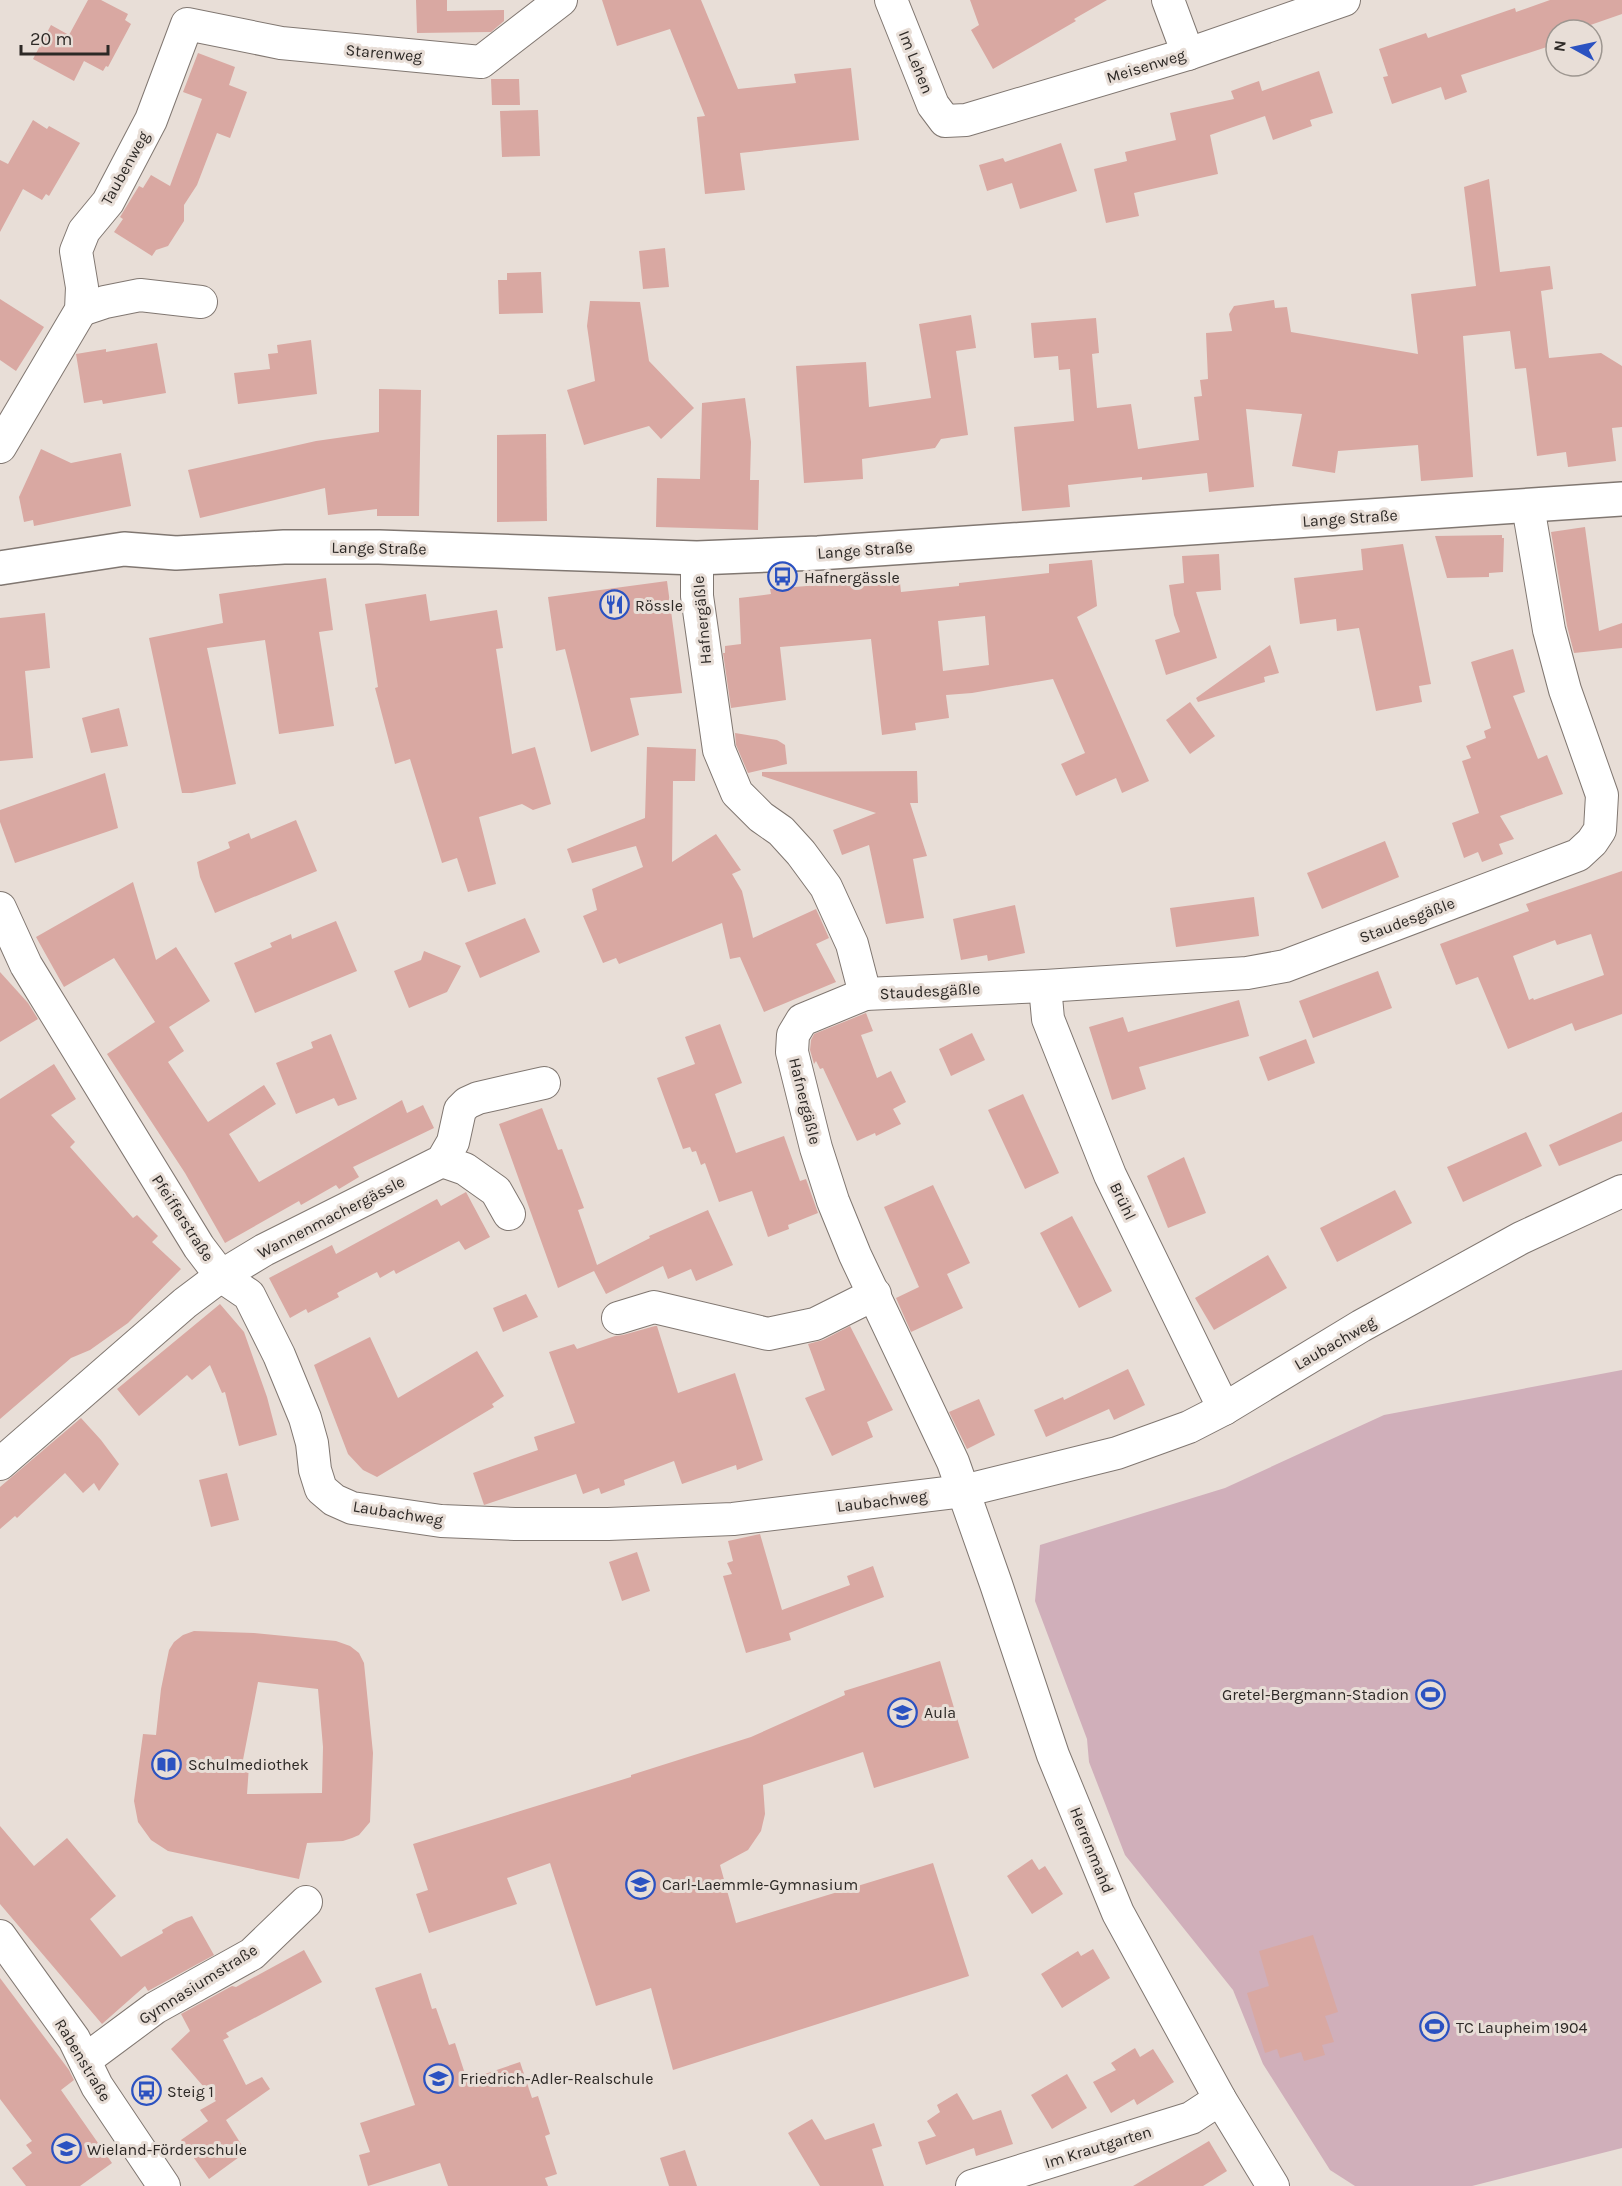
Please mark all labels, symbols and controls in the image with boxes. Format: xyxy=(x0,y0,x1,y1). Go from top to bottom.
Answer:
scale bar xyxy=(21,18,108,56)
north arrow xyxy=(1544,18,1604,78)
text: 20 m xyxy=(30,28,72,50)
street label: Im Lehen xyxy=(895,28,937,96)
text: N xyxy=(1549,39,1570,53)
street label: Starenweg xyxy=(345,40,423,66)
street label: Meisenweg xyxy=(1104,45,1188,87)
street label: Taubenweg xyxy=(97,128,153,208)
street label: Lange Straße xyxy=(1302,505,1398,531)
street label: Lange Straße xyxy=(817,537,913,563)
street label: Lange Straße xyxy=(331,538,427,558)
bus stop icon: Hafnergässle xyxy=(767,561,799,593)
place label: Hafnergässle xyxy=(804,568,900,587)
street label: Hafnergäßle xyxy=(689,575,715,665)
restaurant icon: Rössle xyxy=(598,589,630,621)
place label: Rössle xyxy=(635,596,683,615)
street label: Staudesgäßle xyxy=(1357,893,1457,947)
street label: Staudesgäßle xyxy=(879,979,981,1003)
street label: Hafnergäßle xyxy=(785,1056,825,1146)
street label: Pfeifferstraße xyxy=(148,1171,218,1265)
street label: Wannenmachergässle xyxy=(254,1172,408,1262)
street label: Brühl xyxy=(1106,1179,1140,1223)
street label: Laubachweg xyxy=(1291,1312,1379,1374)
street label: Laubachweg xyxy=(836,1486,928,1516)
street label: Laubachweg xyxy=(352,1496,444,1530)
sports icon: Gretel-Bergmann-Stadion xyxy=(1414,1678,1446,1710)
place label: Gretel-Bergmann-Stadion xyxy=(1222,1685,1409,1704)
school or university icon: Aula xyxy=(887,1696,919,1728)
place label: Aula xyxy=(924,1703,956,1722)
library icon: Schulmediothek xyxy=(151,1748,183,1780)
place label: Schulmediothek xyxy=(188,1755,309,1774)
street label: Herrenmahd xyxy=(1066,1804,1118,1896)
school or university icon: Carl-Laemmle-Gymnasium xyxy=(625,1868,657,1900)
place label: Carl-Laemmle-Gymnasium xyxy=(662,1875,858,1894)
street label: Gymnasiumstraße xyxy=(135,1940,261,2028)
sports icon: TC Laupheim 1904 xyxy=(1419,2011,1451,2043)
street label: Rabenstraße xyxy=(51,2015,115,2105)
place label: TC Laupheim 1904 xyxy=(1456,2018,1587,2037)
school or university icon: Friedrich-Adler-Realschule xyxy=(423,2062,455,2094)
place label: Friedrich-Adler-Realschule xyxy=(460,2069,653,2088)
bus stop icon: Steig 1 xyxy=(130,2075,162,2107)
place label: Steig 1 xyxy=(167,2082,214,2101)
street label: Im Krautgarten xyxy=(1042,2122,1154,2172)
school or university icon: Wieland-Förderschule xyxy=(50,2133,82,2165)
place label: Wieland-Förderschule xyxy=(87,2140,247,2159)

